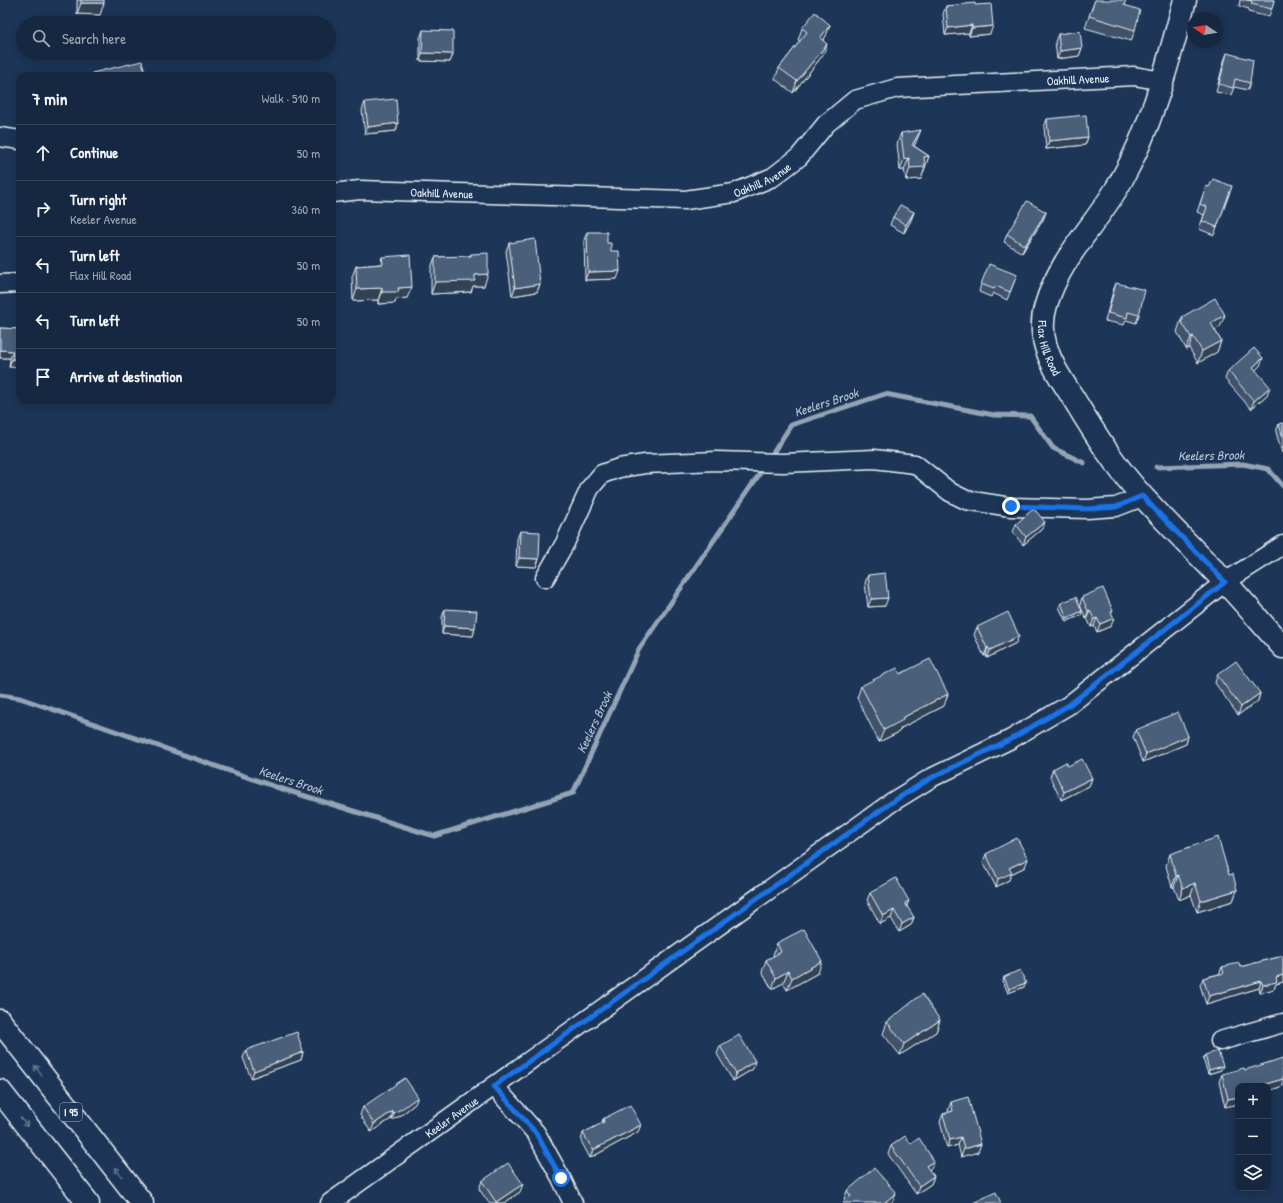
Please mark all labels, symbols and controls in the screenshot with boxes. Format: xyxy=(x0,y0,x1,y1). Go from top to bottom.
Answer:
north arrow xyxy=(1187,12,1223,48)
search box xyxy=(16,16,336,60)
icon: search xyxy=(30,27,52,49)
text: Search here xyxy=(62,28,126,49)
street label: Oakhill Avenue xyxy=(1046,69,1110,89)
text: 7 min xyxy=(32,87,67,110)
text: Walk · 510 m xyxy=(262,89,320,107)
icon: ahead xyxy=(32,142,54,164)
text: Continue xyxy=(70,142,118,163)
text: 50 m xyxy=(297,144,320,162)
street label: Oakhill Avenue xyxy=(731,158,794,201)
street label: Oakhill Avenue xyxy=(410,183,474,202)
text: Turn right xyxy=(70,189,126,210)
icon: right xyxy=(32,198,54,220)
text: 360 m xyxy=(291,200,320,218)
text: Keeler Avenue xyxy=(70,210,137,228)
text: Turn left xyxy=(70,245,120,266)
icon: left xyxy=(32,254,54,276)
text: 50 m xyxy=(297,256,320,274)
text: Flax Hill Road xyxy=(70,266,131,284)
icon: left xyxy=(32,310,54,332)
text: Turn left xyxy=(70,310,120,331)
text: 50 m xyxy=(297,312,320,330)
street label: Flax Hill Road xyxy=(1034,319,1066,378)
icon: arrive xyxy=(32,366,54,388)
text: Arrive at destination xyxy=(70,366,182,387)
water label: Keelers Brook xyxy=(792,383,862,421)
water label: Keelers Brook xyxy=(1178,445,1246,465)
route end xyxy=(1002,497,1020,515)
water label: Keelers Brook xyxy=(572,687,617,756)
water label: Keelers Brook xyxy=(257,761,327,799)
one-way arrow xyxy=(34,1064,42,1075)
map controls xyxy=(1235,1083,1271,1191)
button: + xyxy=(1235,1083,1271,1119)
street label: Keeler Avenue xyxy=(421,1091,482,1141)
road number: I 95 xyxy=(60,1103,82,1121)
one-way arrow xyxy=(20,1116,28,1127)
button: − xyxy=(1235,1119,1271,1155)
button: layers xyxy=(1235,1155,1271,1191)
one-way arrow xyxy=(114,1167,122,1178)
route start xyxy=(552,1169,570,1187)

